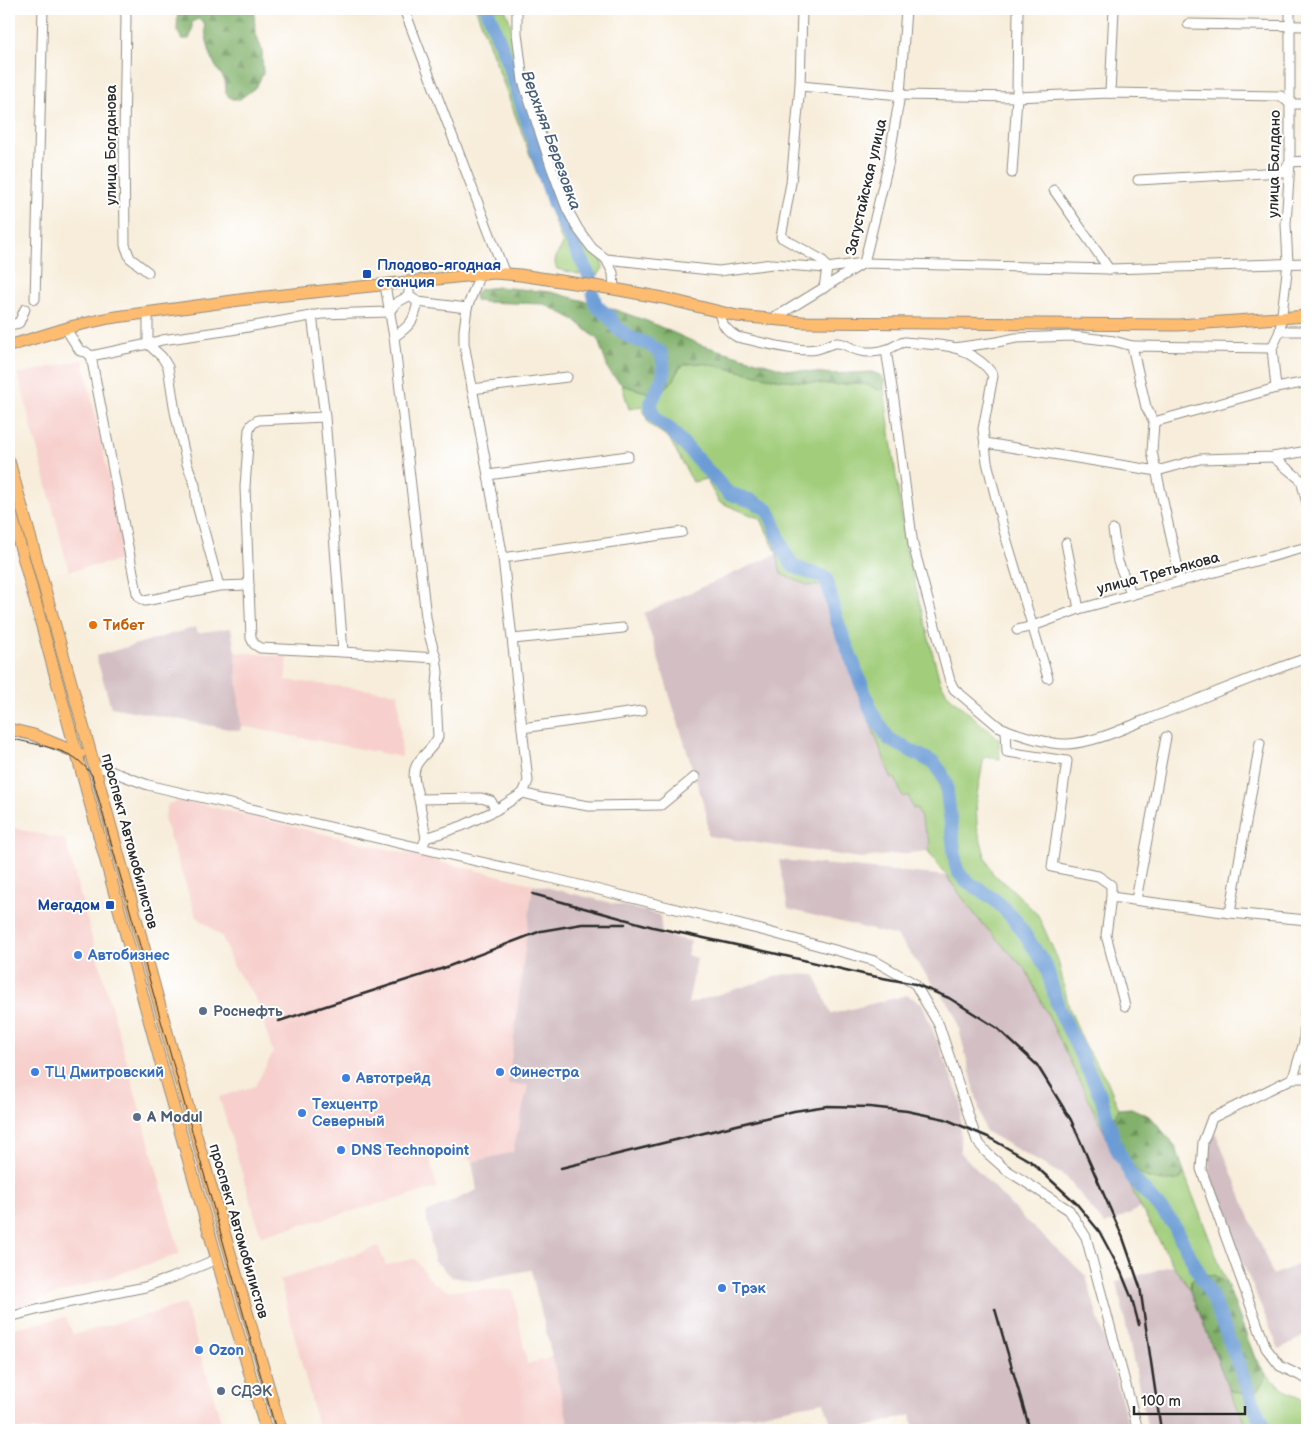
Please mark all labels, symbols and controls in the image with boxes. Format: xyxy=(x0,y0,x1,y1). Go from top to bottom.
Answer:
water label: Верхняя Березовка xyxy=(517,68,585,213)
street label: улица Богданова xyxy=(102,85,121,205)
street label: улица Балдано xyxy=(1264,110,1285,218)
street label: Загустайская улица xyxy=(842,117,891,257)
place label: Плодово-ягодная станция xyxy=(377,256,501,292)
marker: Плодово-ягодная станция xyxy=(361,268,373,280)
street label: улица Третьякова xyxy=(1095,548,1222,599)
place label: Тибет xyxy=(103,616,146,635)
marker: Тибет xyxy=(87,619,99,631)
street label: проспект Автомобилистов xyxy=(97,751,162,931)
place label: Мегадом xyxy=(38,896,100,915)
marker: Мегадом xyxy=(104,899,116,911)
place label: Автобизнес xyxy=(87,946,170,965)
marker: Автобизнес xyxy=(72,949,84,961)
place label: Роснефть xyxy=(213,1002,283,1021)
marker: Роснефть xyxy=(197,1005,209,1017)
place label: ТЦ Дмитровский xyxy=(45,1063,164,1082)
place label: Финестра xyxy=(510,1063,579,1082)
marker: ТЦ Дмитровский xyxy=(29,1066,41,1078)
marker: Финестра xyxy=(494,1066,506,1078)
place label: Автотрейд xyxy=(355,1069,430,1088)
marker: Автотрейд xyxy=(340,1072,352,1084)
place label: Техцентр Северный xyxy=(312,1095,385,1131)
marker: Техцентр Северный xyxy=(296,1107,308,1119)
place label: A Modul xyxy=(146,1108,203,1127)
marker: A Modul xyxy=(131,1111,143,1123)
place label: DNS Technopoint xyxy=(351,1141,469,1160)
street label: проспект Автомобилистов xyxy=(204,1142,273,1321)
marker: DNS Technopoint xyxy=(335,1144,347,1156)
place label: Трэк xyxy=(732,1279,767,1298)
marker: Трэк xyxy=(716,1282,728,1294)
place label: Ozon xyxy=(209,1341,244,1360)
marker: Ozon xyxy=(193,1344,205,1356)
place label: СДЭК xyxy=(231,1382,273,1401)
scale bar xyxy=(1134,1384,1245,1416)
marker: СДЭК xyxy=(215,1385,227,1397)
text: 100 m xyxy=(1141,1392,1181,1411)

